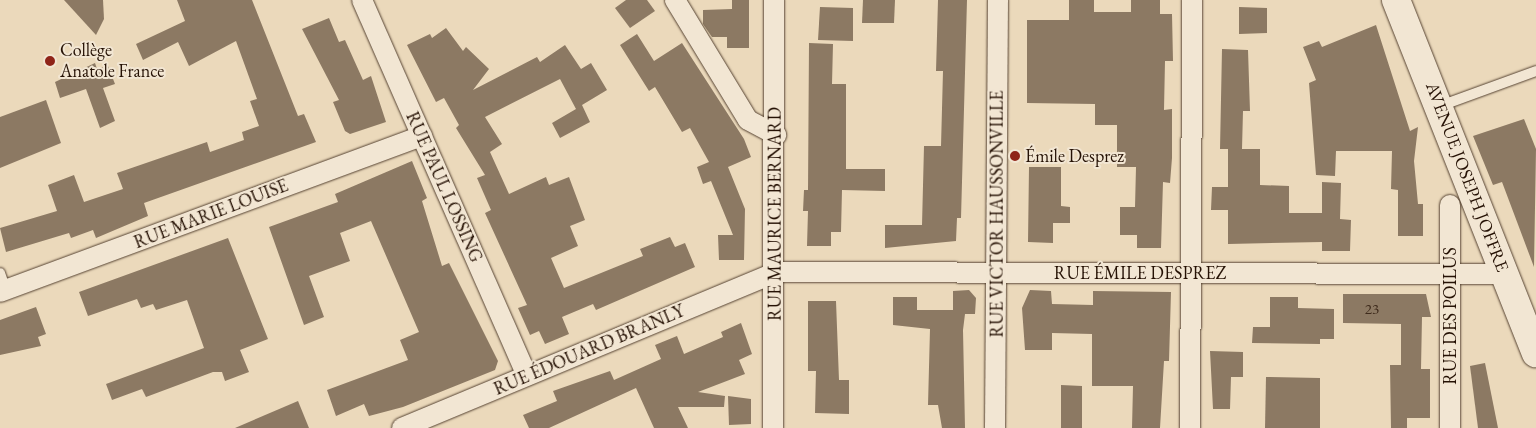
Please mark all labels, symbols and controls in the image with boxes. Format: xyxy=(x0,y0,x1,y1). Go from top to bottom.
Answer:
place label: Collège Anatole France xyxy=(60,40,164,82)
marker: Collège Anatole France xyxy=(44,55,56,67)
street label: AVENUE JOSEPH JOFFRE xyxy=(1421,79,1513,275)
street label: RUE VICTOR HAUSSONVILLE xyxy=(986,90,1008,338)
street label: RUE MAURICE BERNARD xyxy=(764,107,786,321)
street label: RUE PAUL LOSSING xyxy=(401,108,487,266)
place label: Émile Desprez xyxy=(1025,145,1124,167)
marker: Émile Desprez xyxy=(1009,150,1021,162)
street label: RUE MARIE LOUISE xyxy=(131,175,291,253)
street label: RUE DES POILUS xyxy=(1439,247,1461,385)
street label: RUE ÉMILE DESPREZ xyxy=(1054,262,1226,284)
street label: RUE ÉDOUARD BRANLY xyxy=(491,300,687,400)
house number: 23 xyxy=(1365,300,1379,318)

